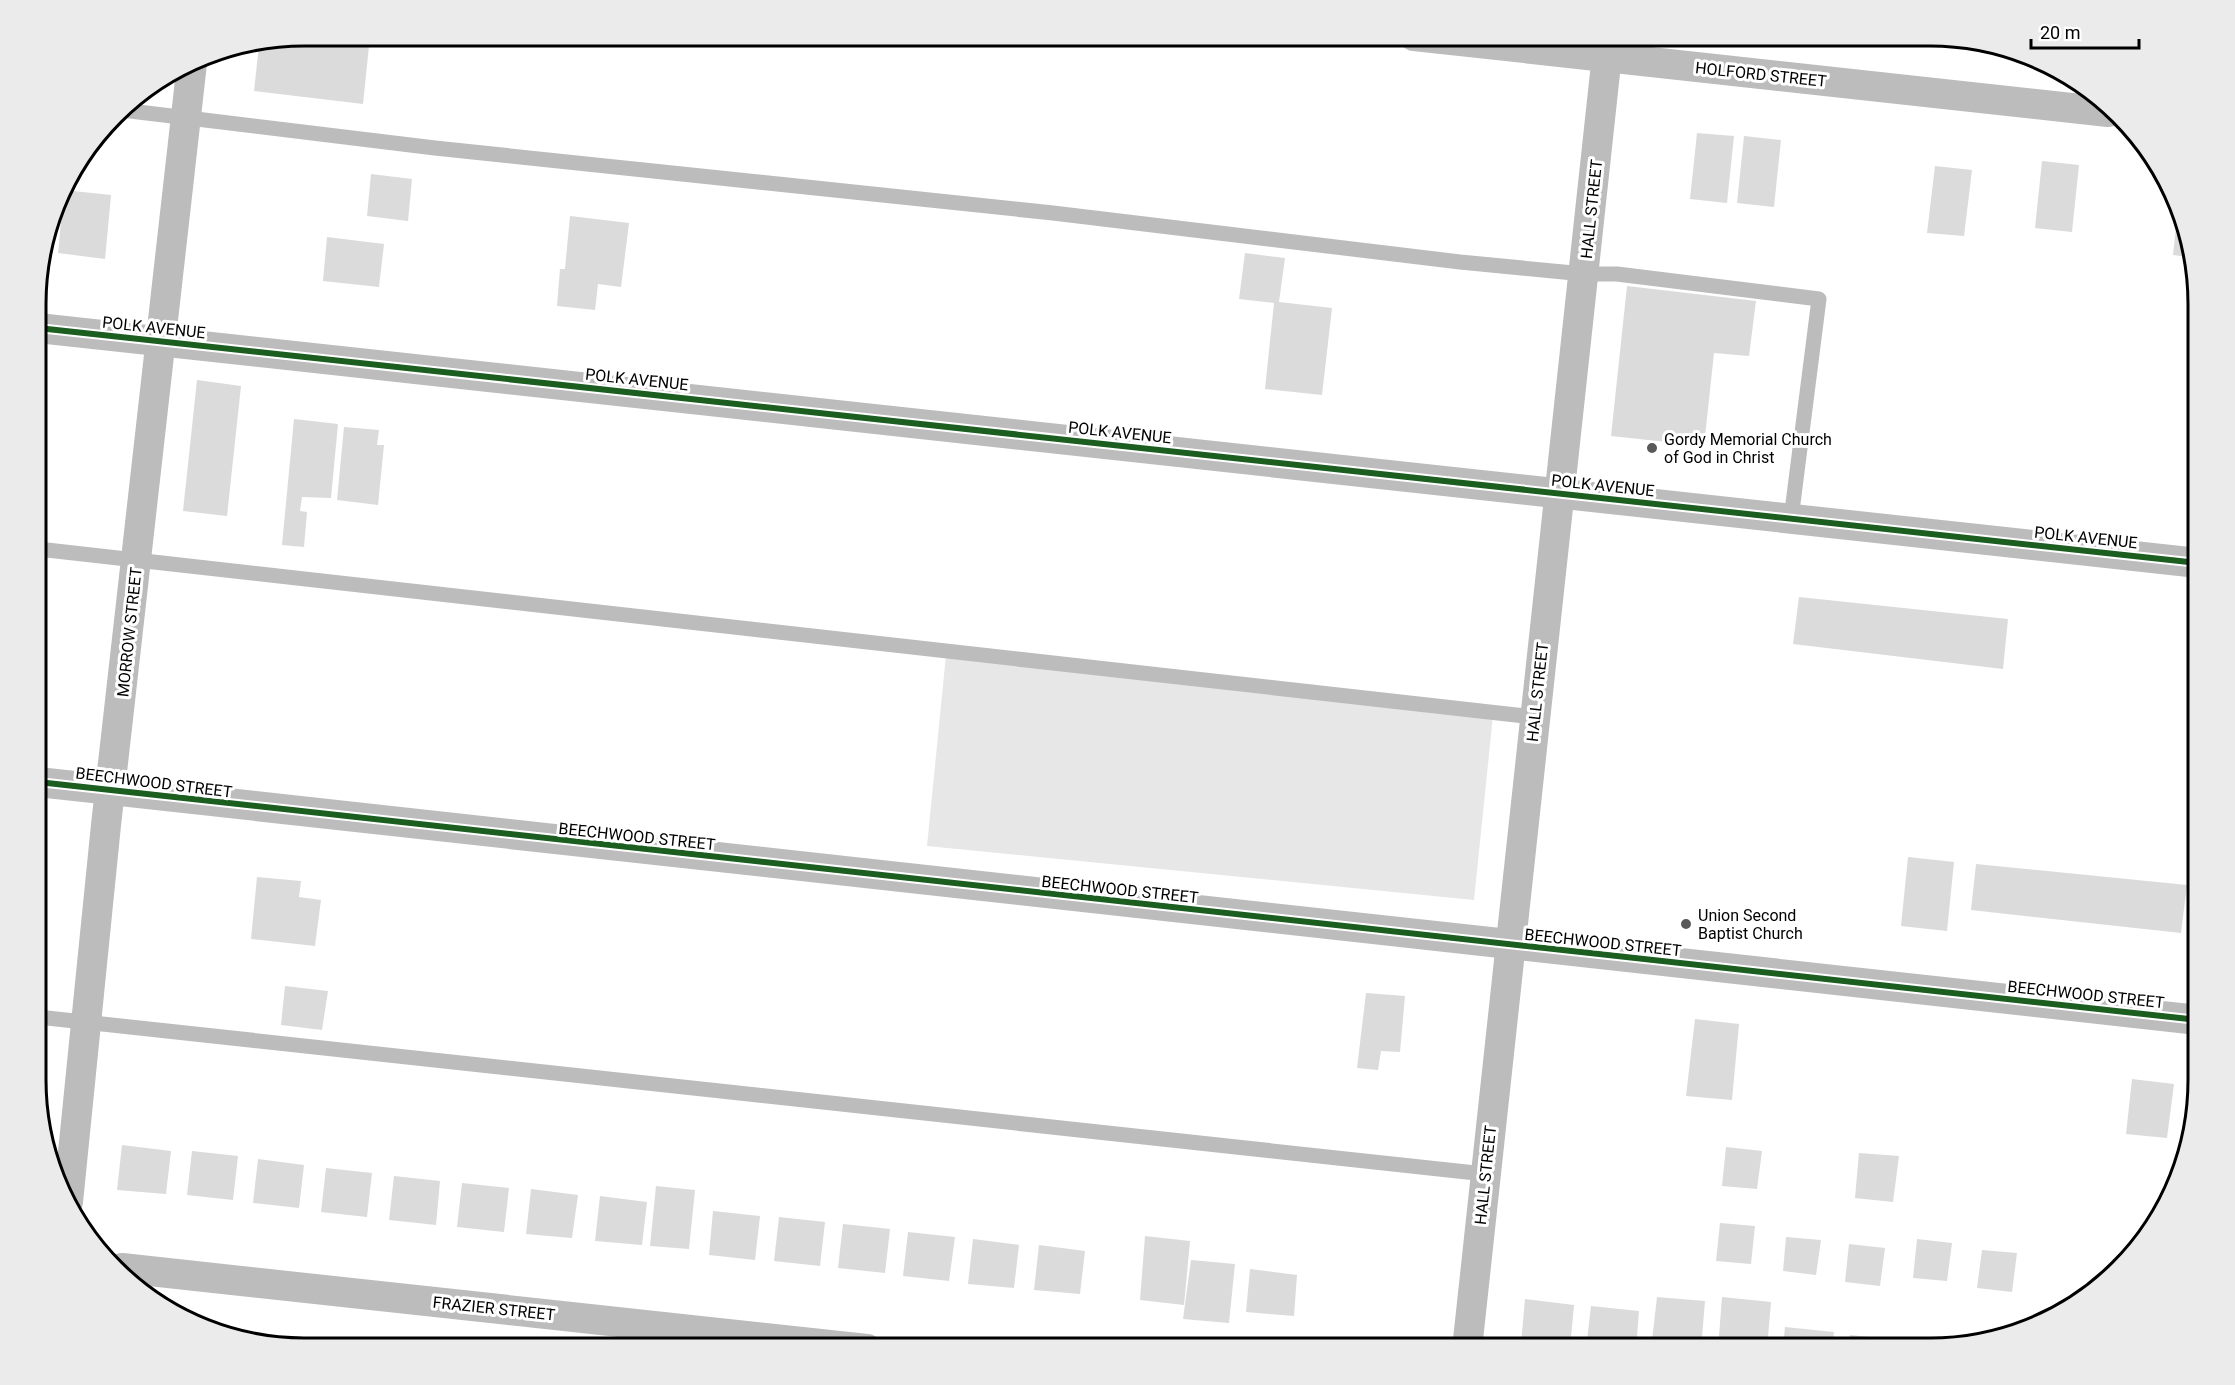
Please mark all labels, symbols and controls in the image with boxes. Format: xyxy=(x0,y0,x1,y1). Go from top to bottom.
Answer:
scale bar xyxy=(2031,12,2139,50)
text: 20 m xyxy=(2040,22,2080,43)
street label: HOLFORD STREET xyxy=(1694,58,1828,91)
street label: HALL STREET xyxy=(1577,158,1606,260)
street label: POLK AVENUE xyxy=(101,313,206,342)
street label: POLK AVENUE xyxy=(584,365,689,394)
street label: POLK AVENUE xyxy=(1067,418,1172,447)
place label: Gordy Memorial Church of God in Christ xyxy=(1664,430,1832,467)
marker: Gordy Memorial Church of God in Christ xyxy=(1645,441,1659,455)
street label: POLK AVENUE xyxy=(1550,471,1655,500)
street label: POLK AVENUE xyxy=(2033,523,2138,552)
street label: MORROW STREET xyxy=(113,566,146,698)
street label: HALL STREET xyxy=(1523,641,1552,743)
street label: BEECHWOOD STREET xyxy=(75,763,234,802)
street label: BEECHWOOD STREET xyxy=(558,819,717,854)
street label: BEECHWOOD STREET xyxy=(1041,872,1200,907)
place label: Union Second Baptist Church xyxy=(1698,906,1803,943)
marker: Union Second Baptist Church xyxy=(1679,917,1693,931)
street label: BEECHWOOD STREET xyxy=(1524,925,1683,960)
street label: BEECHWOOD STREET xyxy=(2007,977,2166,1012)
street label: HALL STREET xyxy=(1471,1124,1500,1226)
street label: FRAZIER STREET xyxy=(432,1293,556,1324)

